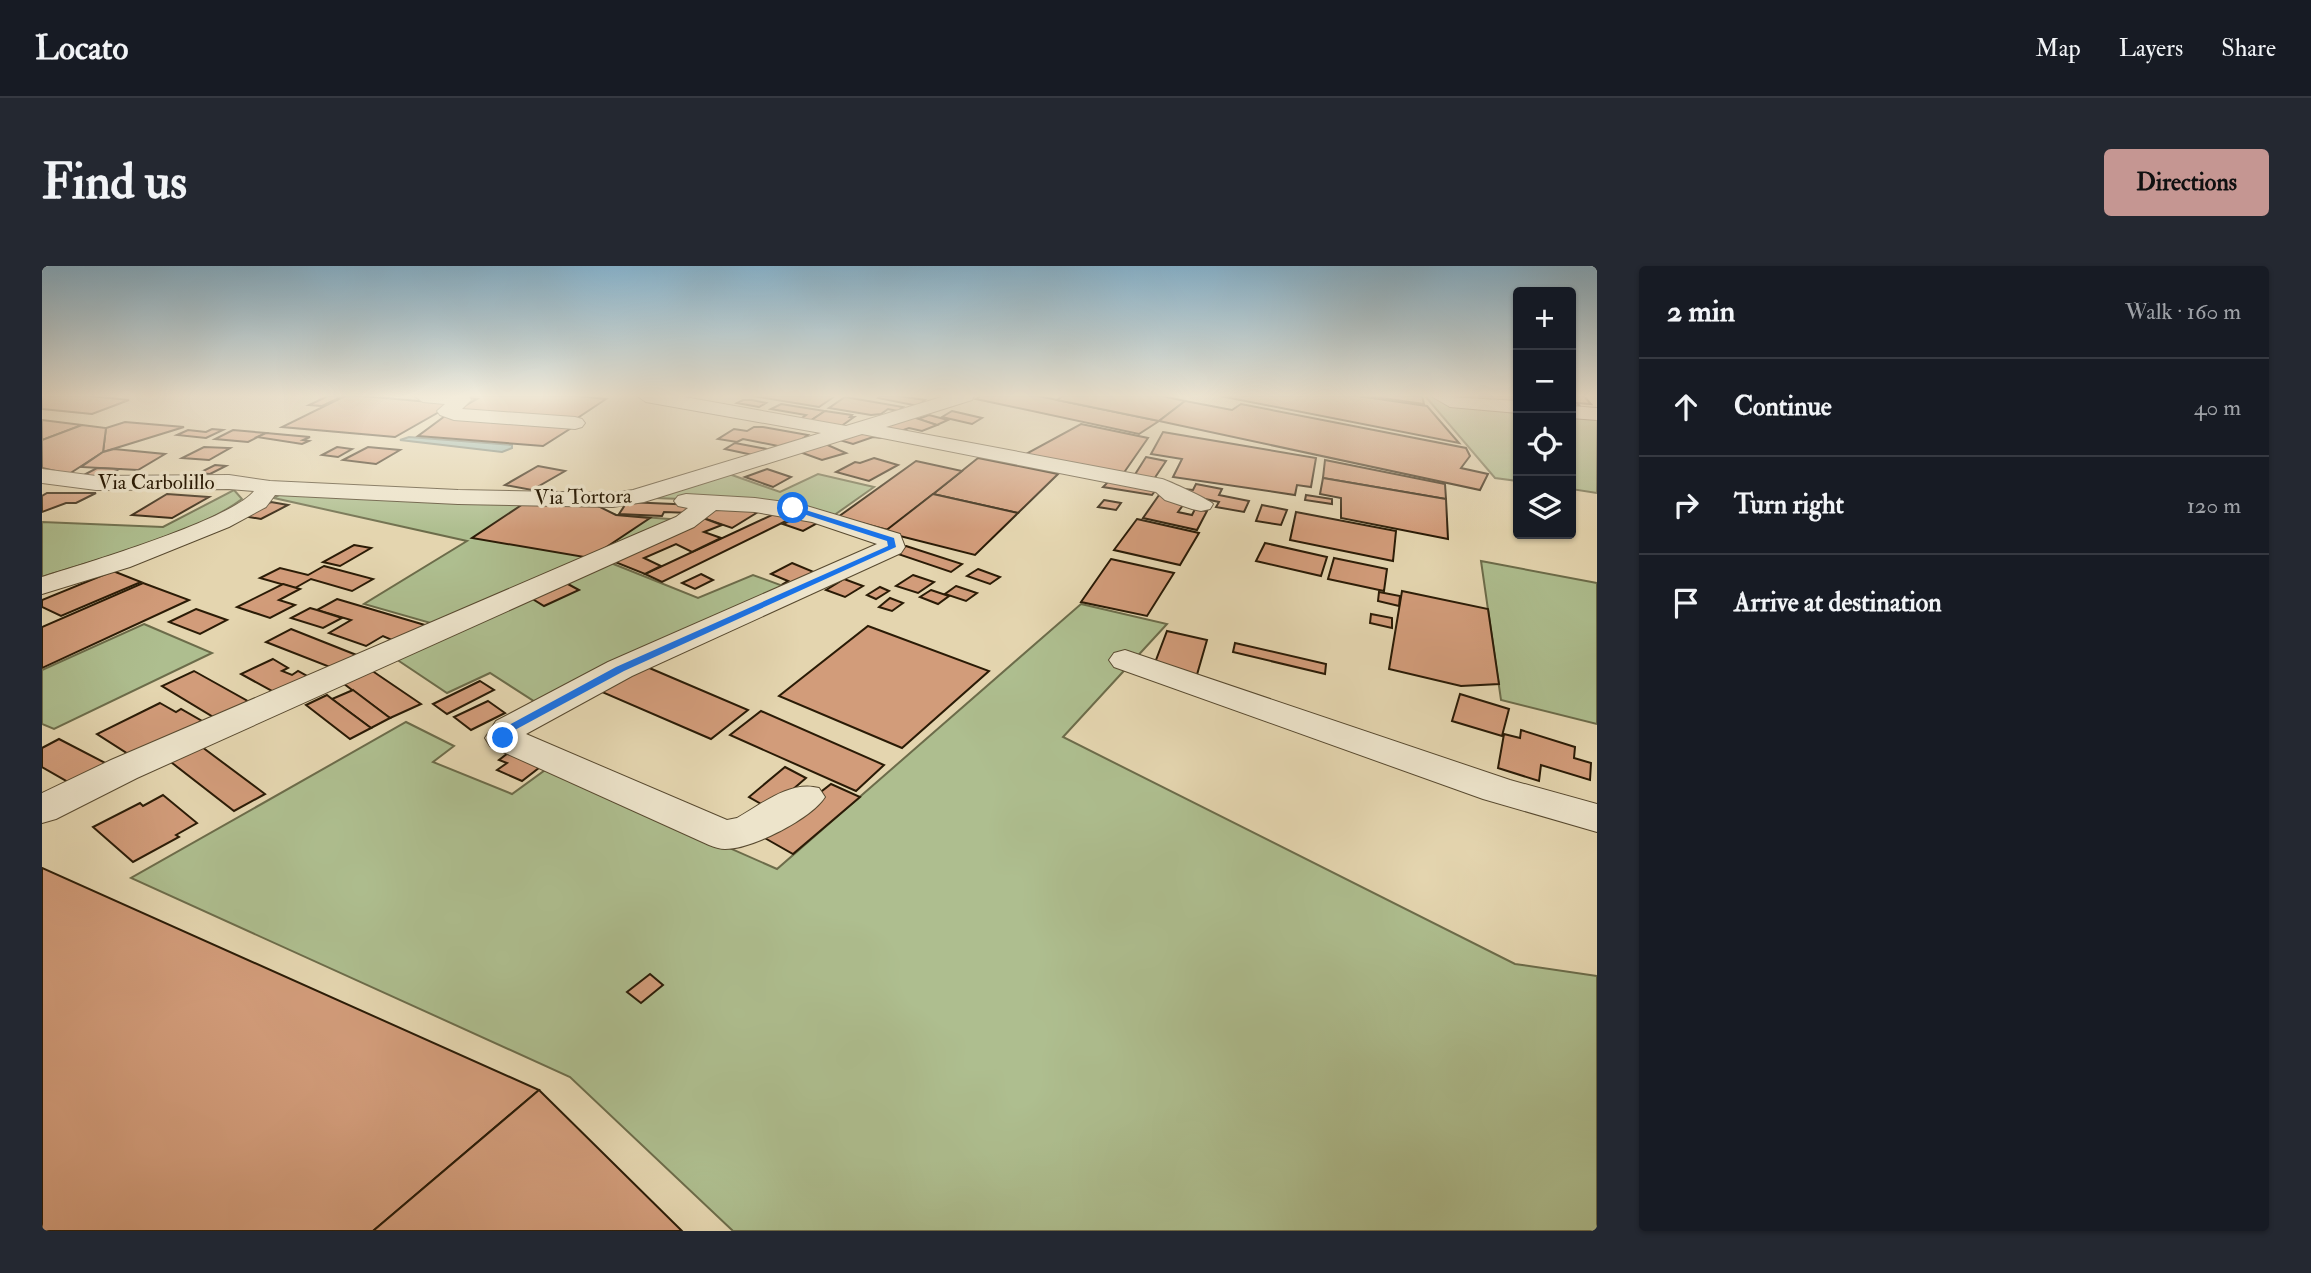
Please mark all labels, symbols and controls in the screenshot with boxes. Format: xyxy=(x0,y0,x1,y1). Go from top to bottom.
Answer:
text: Locato xyxy=(35,28,128,69)
text: Map xyxy=(2036,33,2081,64)
text: Layers xyxy=(2119,33,2183,64)
text: Share xyxy=(2221,33,2276,64)
button: Directions xyxy=(2104,149,2269,216)
text: Find us xyxy=(42,152,187,213)
map controls xyxy=(1513,287,1576,539)
button: + xyxy=(1513,287,1576,350)
text: 2 min xyxy=(1667,293,1735,330)
text: Walk · 160 m xyxy=(2125,297,2241,326)
button: − xyxy=(1513,350,1576,413)
icon: ahead xyxy=(1667,388,1705,426)
text: Continue xyxy=(1734,391,1832,423)
text: 40 m xyxy=(2194,393,2241,422)
button: locate xyxy=(1513,413,1576,476)
street label: Via Carbolillo xyxy=(97,469,215,496)
button: layers xyxy=(1513,476,1576,539)
street label: Via Tortora xyxy=(534,483,632,511)
icon: right xyxy=(1667,486,1705,524)
text: Turn right xyxy=(1734,489,1844,521)
text: 120 m xyxy=(2187,491,2241,520)
route start xyxy=(777,492,808,523)
icon: arrive xyxy=(1667,584,1705,622)
text: Arrive at destination xyxy=(1734,587,1942,619)
route end xyxy=(487,722,518,753)

